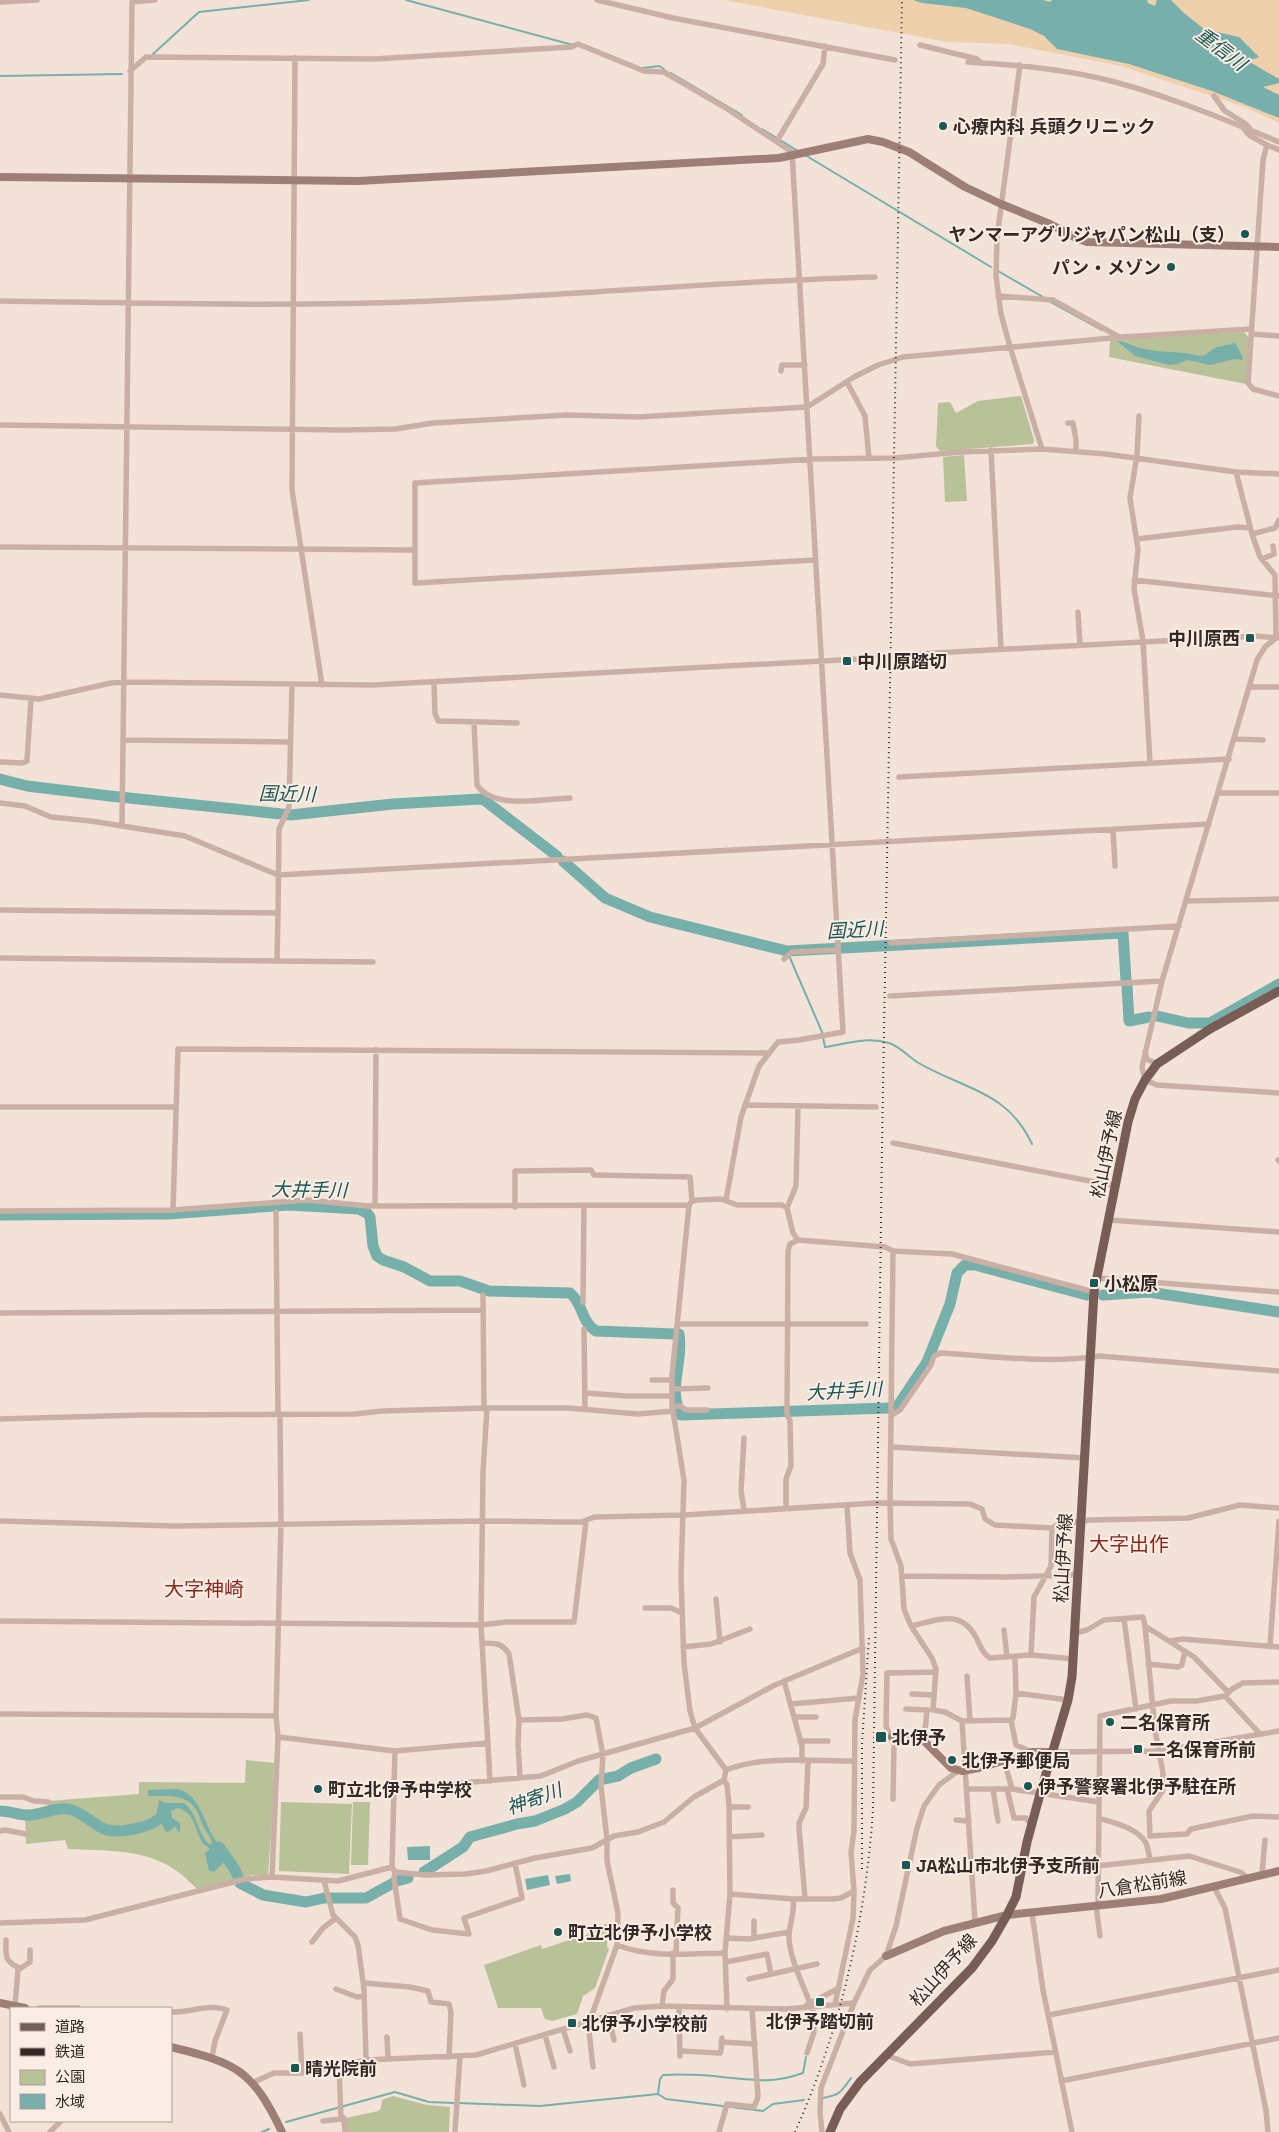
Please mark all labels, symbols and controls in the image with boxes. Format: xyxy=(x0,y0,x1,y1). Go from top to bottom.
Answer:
water label: 重信川 xyxy=(1191,22,1253,77)
place label: 心療内科 兵頭クリニック xyxy=(953,115,1156,138)
marker: 心療内科 兵頭クリニック xyxy=(937,120,949,132)
place label: ヤンマーアグリジャパン松山（支） xyxy=(949,223,1235,246)
marker: ヤンマーアグリジャパン松山（支） xyxy=(1239,228,1251,240)
place label: パン・メゾン xyxy=(1052,256,1161,279)
marker: パン・メゾン xyxy=(1165,261,1177,273)
place label: 中川原西 xyxy=(1168,627,1240,650)
marker: 中川原西 xyxy=(1244,632,1256,644)
place label: 中川原踏切 xyxy=(857,650,947,673)
marker: 中川原踏切 xyxy=(841,655,853,667)
water label: 国近川 xyxy=(258,781,318,807)
water label: 国近川 xyxy=(826,916,886,944)
street label: 松山伊予線 xyxy=(1085,1108,1127,1200)
water label: 大井手川 xyxy=(271,1177,349,1203)
place label: 小松原 xyxy=(1104,1272,1158,1295)
marker: 小松原 xyxy=(1088,1277,1100,1289)
water label: 大井手川 xyxy=(805,1376,885,1405)
street label: 松山伊予線 xyxy=(1049,1512,1077,1604)
district label: 大字出作 xyxy=(1089,1531,1169,1557)
district label: 大字神崎 xyxy=(164,1576,244,1602)
place label: 二名保育所 xyxy=(1120,1711,1210,1734)
marker: 二名保育所 xyxy=(1104,1716,1116,1728)
place label: 北伊予 xyxy=(892,1726,946,1749)
marker: 北伊予 xyxy=(874,1730,888,1744)
place label: 二名保育所前 xyxy=(1148,1738,1256,1761)
marker: 二名保育所前 xyxy=(1132,1743,1144,1755)
place label: 北伊予郵便局 xyxy=(962,1749,1070,1772)
marker: 北伊予郵便局 xyxy=(946,1754,958,1766)
place label: 伊予警察署北伊予駐在所 xyxy=(1038,1775,1236,1798)
water label: 神寄川 xyxy=(503,1777,567,1820)
place label: 町立北伊予中学校 xyxy=(328,1778,472,1801)
marker: 伊予警察署北伊予駐在所 xyxy=(1022,1780,1034,1792)
marker: 町立北伊予中学校 xyxy=(312,1783,324,1795)
place label: JA松山市北伊予支所前 xyxy=(916,1854,1100,1877)
marker: JA松山市北伊予支所前 xyxy=(900,1859,912,1871)
street label: 八倉松前線 xyxy=(1096,1866,1188,1902)
place label: 町立北伊予小学校 xyxy=(568,1921,712,1944)
marker: 町立北伊予小学校 xyxy=(552,1926,564,1938)
street label: 松山伊予線 xyxy=(904,1929,982,2011)
marker: 北伊予踏切前 xyxy=(814,1996,826,2008)
legend xyxy=(10,2007,172,2122)
place label: 北伊予踏切前 xyxy=(766,2010,874,2033)
place label: 北伊予小学校前 xyxy=(582,2012,708,2035)
text: 道路 xyxy=(55,2017,85,2036)
marker: 北伊予小学校前 xyxy=(566,2017,578,2029)
text: 鉄道 xyxy=(55,2042,85,2061)
place label: 晴光院前 xyxy=(305,2057,377,2080)
marker: 晴光院前 xyxy=(289,2062,301,2074)
text: 公園 xyxy=(55,2067,85,2086)
text: 水域 xyxy=(55,2092,85,2111)

